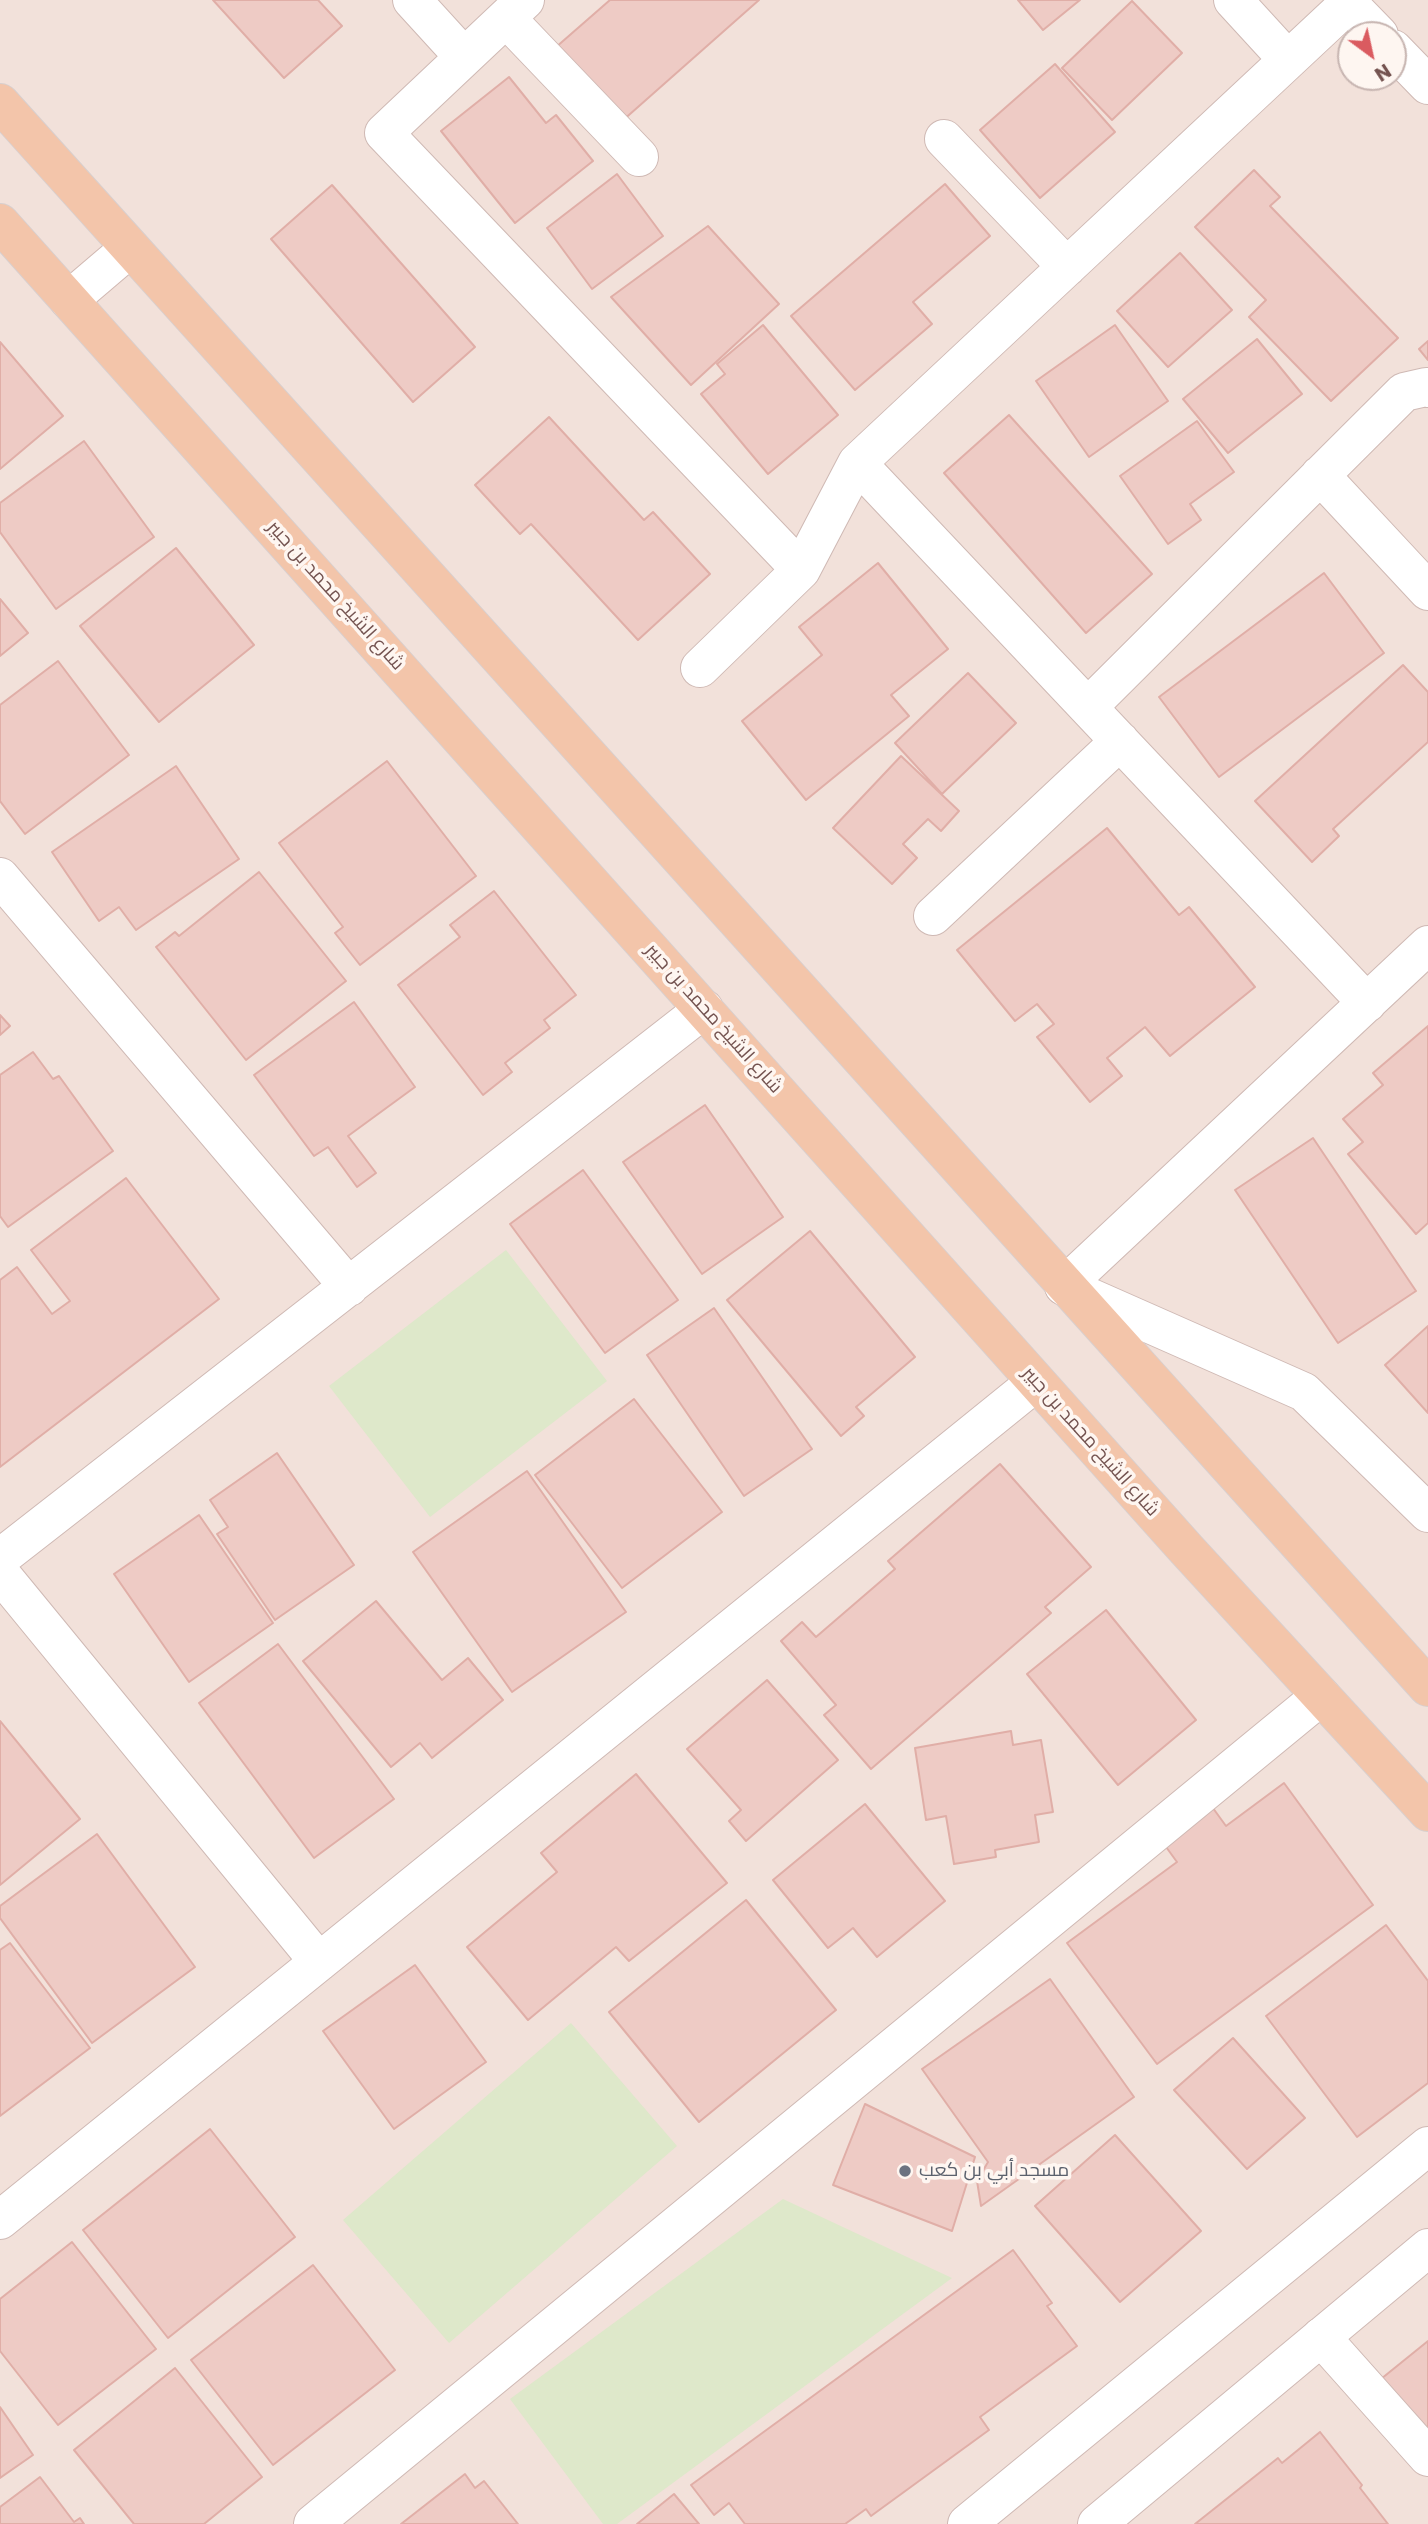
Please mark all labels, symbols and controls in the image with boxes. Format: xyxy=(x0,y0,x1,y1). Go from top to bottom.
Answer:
north arrow xyxy=(1337,21,1407,91)
text: N xyxy=(1369,57,1396,88)
street label: شارع الشيخ محمد بن جبير xyxy=(262,516,408,676)
street label: شارع الشيخ محمد بن جبير xyxy=(640,939,786,1099)
street label: شارع الشيخ محمد بن جبير xyxy=(1017,1362,1163,1522)
place label: مسجد أبي بن كعب xyxy=(919,2160,1069,2182)
marker: مسجد أبي بن كعب xyxy=(897,2163,913,2179)

